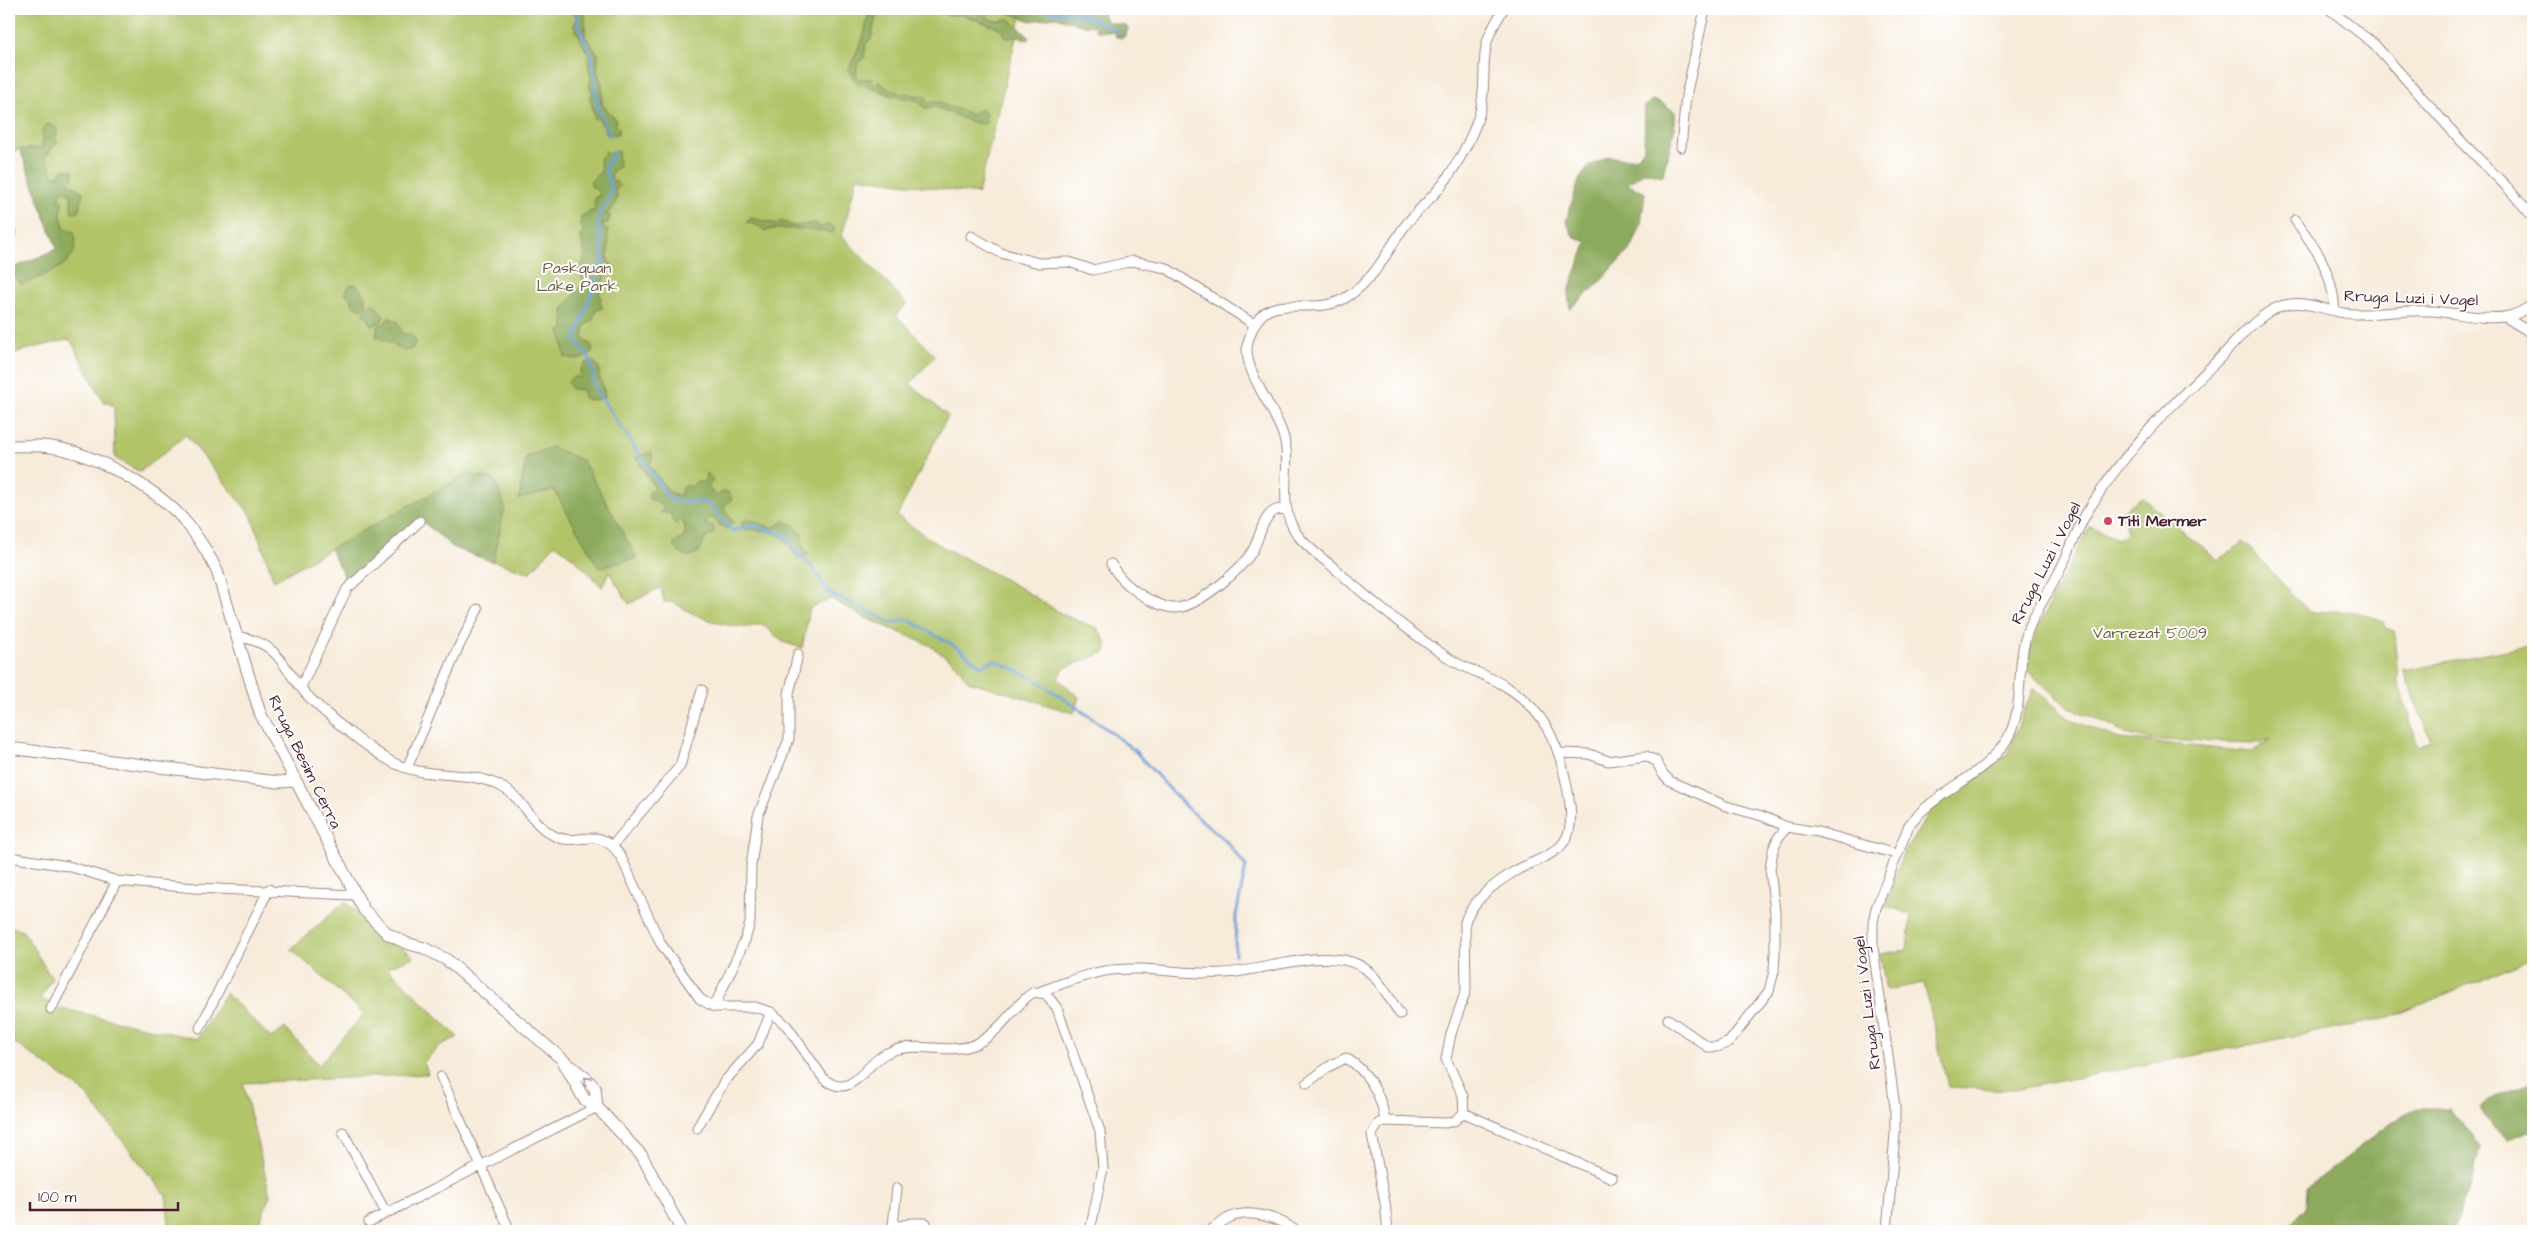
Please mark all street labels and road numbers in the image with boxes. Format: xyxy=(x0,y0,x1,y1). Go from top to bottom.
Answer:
street label: Rruga Luzi i Vogel xyxy=(2343,285,2479,312)
street label: Rruga Luzi i Vogel xyxy=(2006,498,2087,628)
street label: Rruga Besim Cerra xyxy=(262,691,347,833)
street label: Rruga Luzi i Vogel xyxy=(1848,935,1887,1071)

